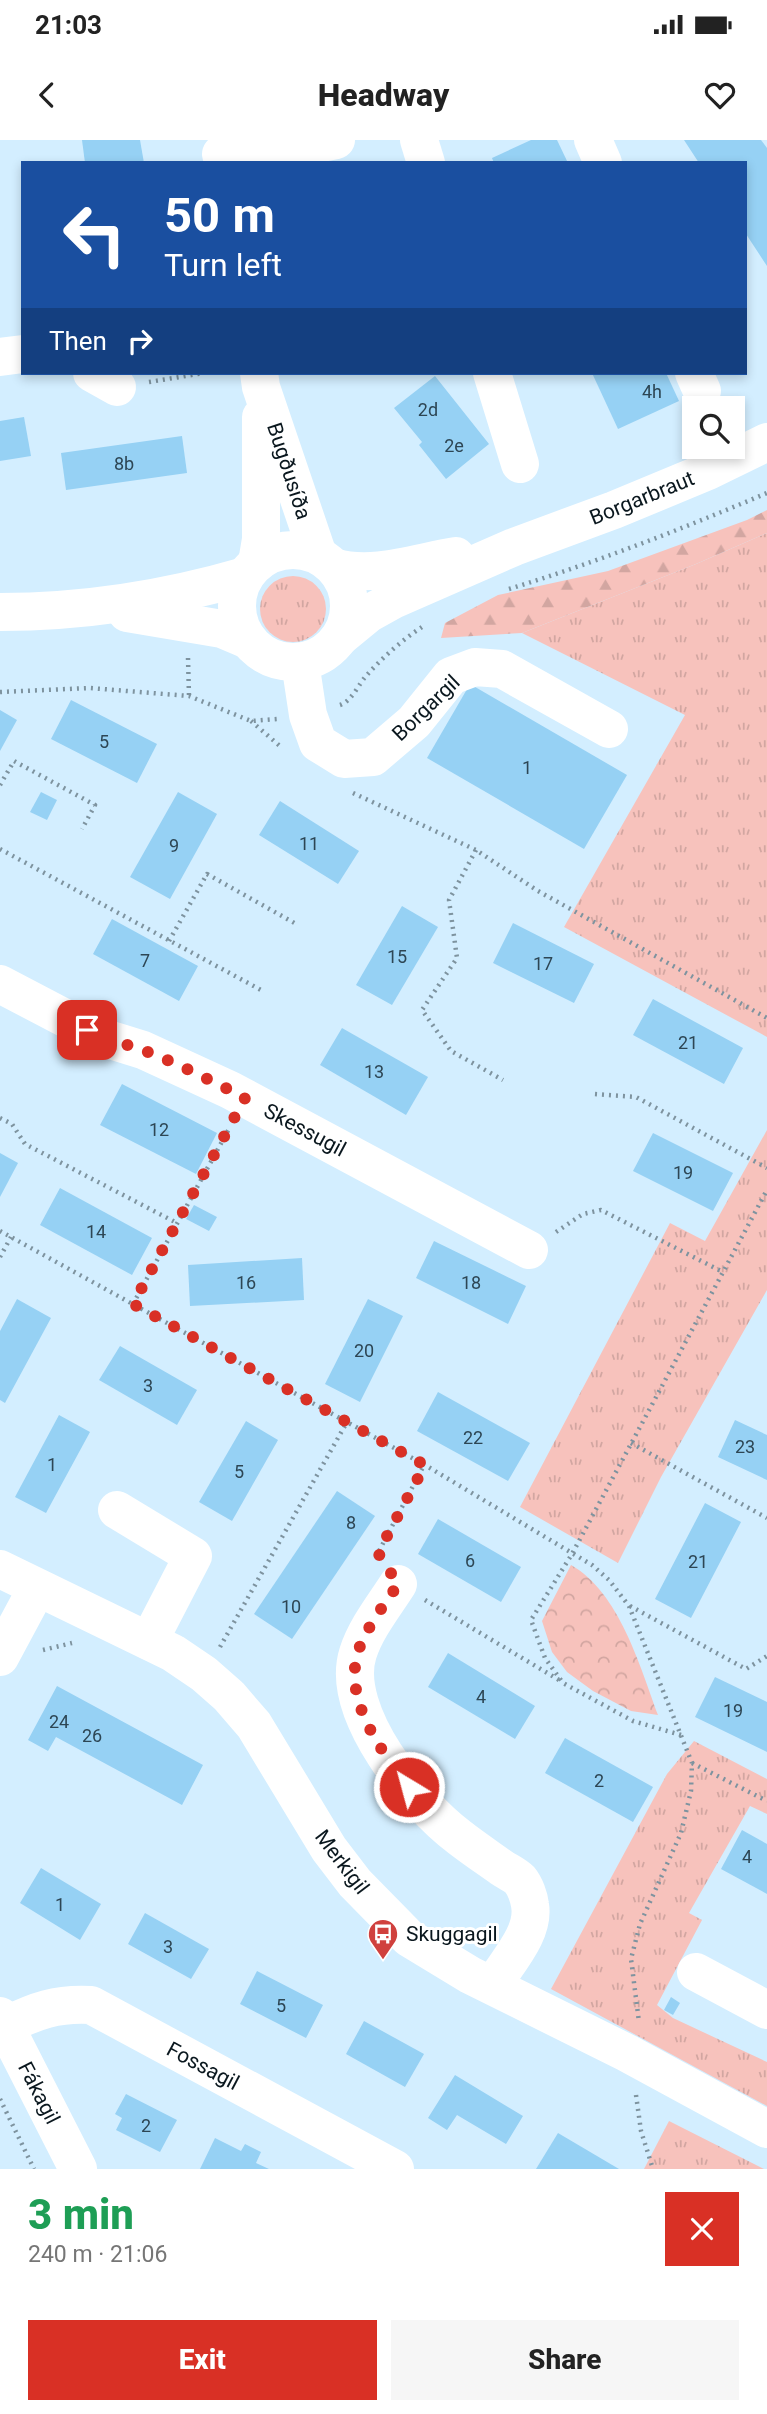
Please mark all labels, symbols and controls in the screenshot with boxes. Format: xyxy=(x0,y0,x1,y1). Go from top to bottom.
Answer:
text: 21:03 xyxy=(35,10,102,40)
icon: back xyxy=(28,76,66,114)
text: Headway xyxy=(318,76,449,114)
icon: heart xyxy=(701,76,739,114)
text: 50 m xyxy=(164,187,275,244)
icon: left xyxy=(49,189,140,280)
text: Turn left xyxy=(164,246,282,284)
icon: right xyxy=(121,322,159,360)
text: Then xyxy=(49,326,107,356)
house number: 4h xyxy=(642,381,662,402)
map controls xyxy=(682,396,745,459)
button: search xyxy=(682,396,745,459)
house number: 2d xyxy=(418,399,438,420)
street label: Bugðusíða xyxy=(262,420,316,522)
house number: 2e xyxy=(444,435,464,456)
house number: 8b xyxy=(114,453,134,474)
street label: Borgarbraut xyxy=(586,466,698,530)
street label: Borgargil xyxy=(387,670,465,746)
house number: 5 xyxy=(99,731,109,752)
house number: 1 xyxy=(522,757,532,778)
house number: 11 xyxy=(299,833,319,854)
house number: 9 xyxy=(169,835,179,856)
house number: 15 xyxy=(387,946,407,967)
house number: 7 xyxy=(140,950,150,971)
house number: 17 xyxy=(533,953,553,974)
pin xyxy=(57,1000,117,1060)
icon: arrive xyxy=(68,1011,106,1049)
house number: 21 xyxy=(678,1032,698,1053)
house number: 13 xyxy=(364,1061,384,1082)
street label: Skessugil xyxy=(260,1098,350,1162)
house number: 12 xyxy=(149,1119,169,1140)
house number: 19 xyxy=(673,1162,693,1183)
house number: 14 xyxy=(86,1221,106,1242)
house number: 16 xyxy=(236,1272,256,1293)
house number: 18 xyxy=(461,1272,481,1293)
house number: 20 xyxy=(354,1340,374,1361)
house number: 3 xyxy=(143,1375,153,1396)
house number: 22 xyxy=(463,1427,483,1448)
house number: 23 xyxy=(735,1436,755,1457)
house number: 1 xyxy=(47,1454,57,1475)
house number: 5 xyxy=(234,1461,244,1482)
house number: 8 xyxy=(346,1512,356,1533)
house number: 6 xyxy=(465,1550,475,1571)
house number: 21 xyxy=(688,1551,708,1572)
house number: 10 xyxy=(281,1596,301,1617)
house number: 4 xyxy=(476,1686,486,1707)
house number: 19 xyxy=(723,1700,743,1721)
house number: 24 xyxy=(49,1711,69,1732)
house number: 26 xyxy=(82,1725,102,1746)
position arrow xyxy=(372,1750,446,1824)
house number: 2 xyxy=(594,1770,604,1791)
street label: Merkigil xyxy=(310,1825,374,1899)
house number: 4 xyxy=(742,1846,752,1867)
house number: 1 xyxy=(55,1894,65,1915)
bus stop icon: Skuggagil xyxy=(366,1917,400,1961)
place label: Skuggagil xyxy=(406,1922,498,1946)
house number: 3 xyxy=(163,1936,173,1957)
house number: 5 xyxy=(276,1995,286,2016)
street label: Fossagil xyxy=(163,2037,243,2095)
street label: Fákagil xyxy=(13,2058,65,2128)
house number: 2 xyxy=(141,2115,151,2136)
text: 3 min xyxy=(28,2190,134,2239)
button: close xyxy=(665,2192,739,2266)
text: 240 m · 21:06 xyxy=(28,2241,167,2268)
button: Exit xyxy=(28,2320,377,2400)
button: Share xyxy=(391,2320,739,2400)

